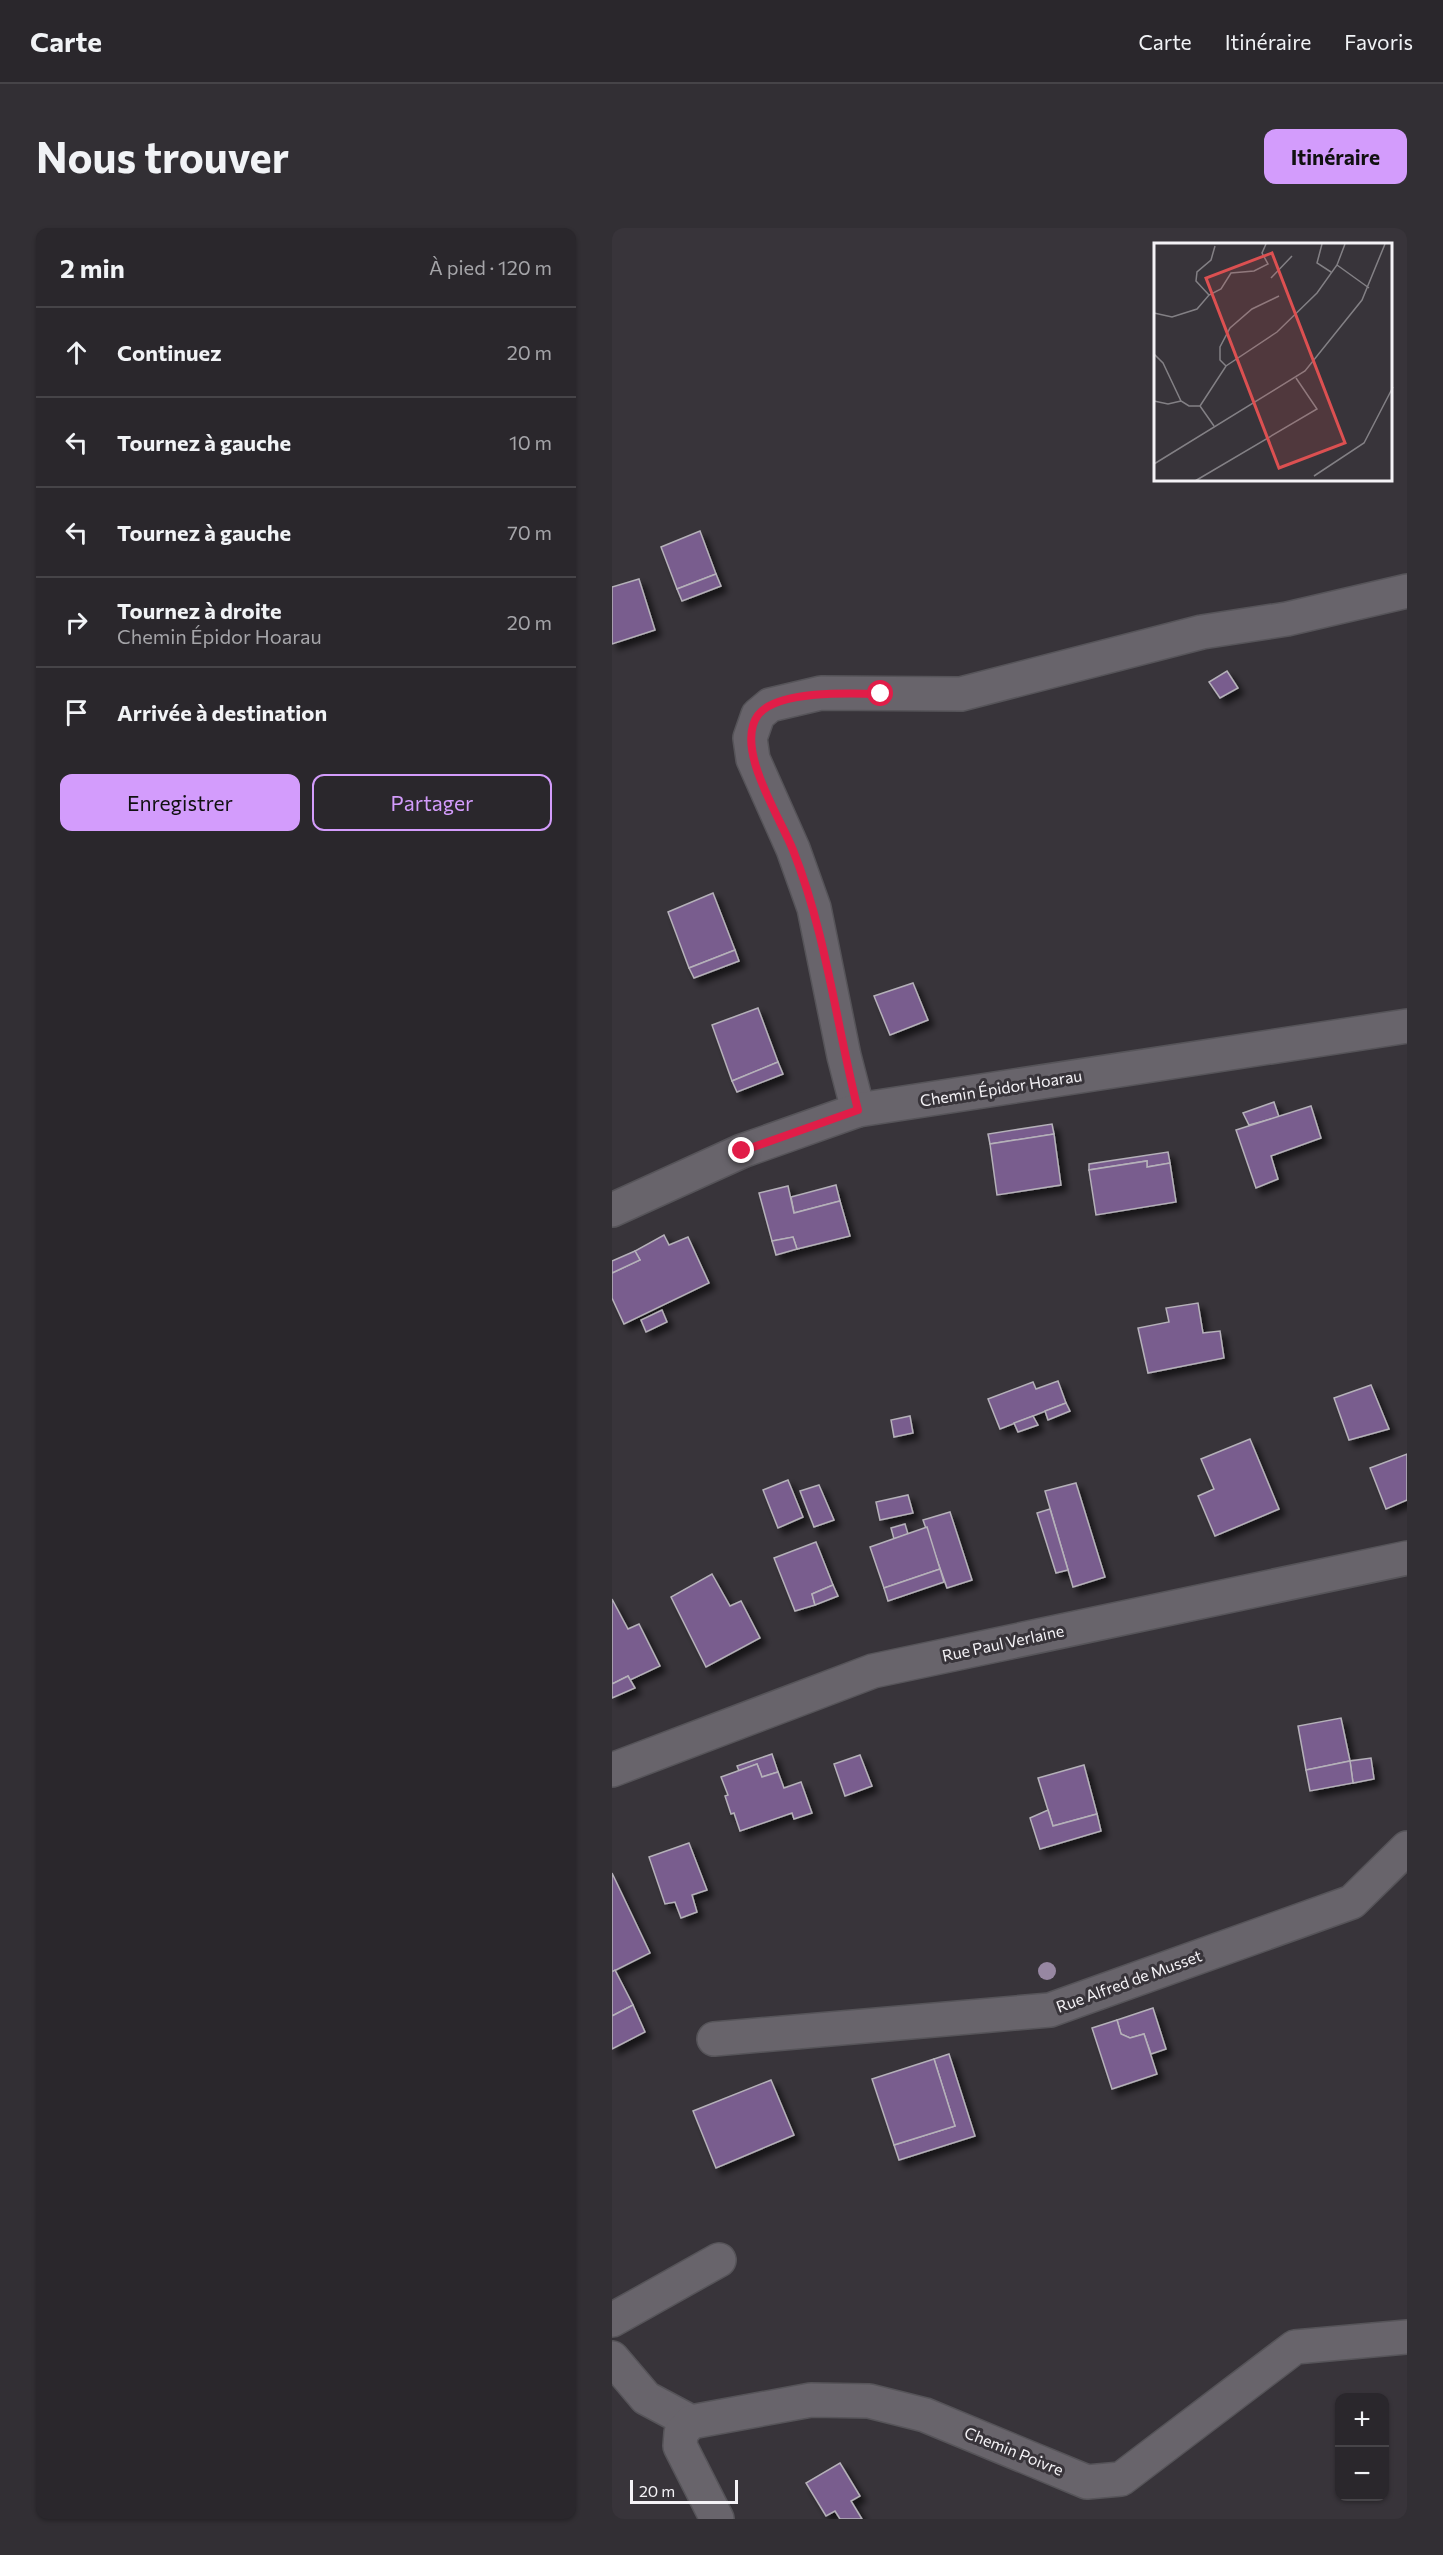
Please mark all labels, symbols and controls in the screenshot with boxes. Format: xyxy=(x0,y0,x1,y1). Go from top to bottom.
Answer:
text: Carte xyxy=(30,24,102,58)
text: Carte xyxy=(1138,29,1192,54)
text: Itinéraire xyxy=(1225,29,1311,54)
text: Favoris xyxy=(1344,29,1413,54)
button: Itinéraire xyxy=(1264,129,1407,184)
text: Nous trouver xyxy=(36,130,289,182)
inset map xyxy=(1154,243,1392,482)
text: 2 min xyxy=(60,252,125,283)
text: À pied · 120 m xyxy=(429,255,552,279)
icon: ahead xyxy=(60,336,93,369)
text: Continuez xyxy=(117,339,222,366)
text: 20 m xyxy=(507,340,552,364)
icon: left xyxy=(60,426,93,459)
text: Tournez à gauche xyxy=(117,429,291,456)
text: 10 m xyxy=(509,430,552,454)
icon: left xyxy=(60,516,93,549)
text: Tournez à gauche xyxy=(117,519,291,546)
text: 70 m xyxy=(507,520,552,544)
text: Tournez à droite xyxy=(117,597,282,624)
icon: right xyxy=(60,606,93,639)
text: 20 m xyxy=(507,610,552,634)
text: Chemin Épidor Hoarau xyxy=(117,624,322,648)
route start xyxy=(867,680,893,706)
icon: arrive xyxy=(60,696,93,729)
text: Arrivée à destination xyxy=(117,699,327,726)
button: Enregistrer xyxy=(60,774,300,831)
button: Partager xyxy=(312,774,552,831)
street label: Chemin Épidor Hoarau xyxy=(919,1065,1083,1110)
route end xyxy=(728,1137,754,1163)
street label: Rue Paul Verlaine xyxy=(940,1620,1066,1665)
street label: Rue Alfred de Musset xyxy=(1053,1945,1205,2016)
map controls xyxy=(1335,2393,1389,2501)
button: + xyxy=(1335,2393,1389,2447)
street label: Chemin Poivre xyxy=(962,2422,1066,2479)
button: − xyxy=(1335,2447,1389,2501)
scale bar xyxy=(630,2477,738,2504)
text: 20 m xyxy=(639,2481,675,2500)

